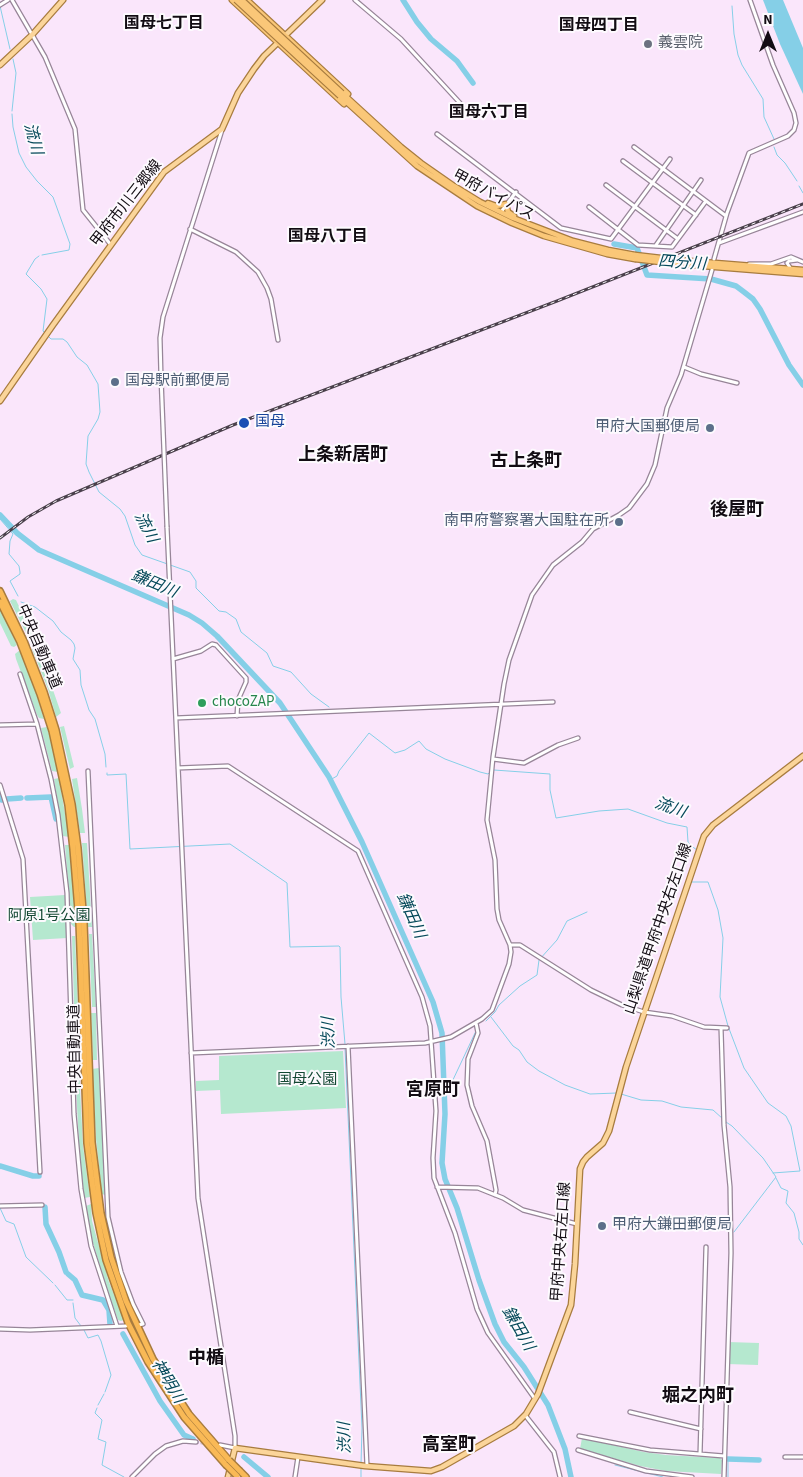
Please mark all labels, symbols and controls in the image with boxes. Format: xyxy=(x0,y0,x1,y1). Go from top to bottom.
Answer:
north arrow xyxy=(743,10,793,60)
text: N xyxy=(763,10,773,30)
district label: 国母七丁目 xyxy=(124,14,204,34)
district label: 国母四丁目 xyxy=(559,16,639,36)
place label: 義雲院 xyxy=(658,35,703,53)
marker: 義雲院 xyxy=(642,38,654,50)
district label: 国母六丁目 xyxy=(449,103,529,123)
water label: 流川 xyxy=(19,121,45,157)
street label: 甲府市川三郷線 xyxy=(88,157,166,251)
street label: 甲府バイパス xyxy=(449,167,537,225)
district label: 国母八丁目 xyxy=(288,227,368,247)
water label: 四分川 xyxy=(657,253,707,275)
place label: 国母駅前郵便局 xyxy=(125,373,230,391)
marker: 国母駅前郵便局 xyxy=(109,376,121,388)
place label: 国母 xyxy=(255,414,285,432)
marker: 国母 xyxy=(237,416,251,430)
place label: 甲府大国郵便局 xyxy=(595,419,700,437)
marker: 甲府大国郵便局 xyxy=(704,422,716,434)
district label: 上条新居町 xyxy=(298,445,388,467)
district label: 古上条町 xyxy=(490,451,562,473)
district label: 後屋町 xyxy=(710,500,764,522)
water label: 流川 xyxy=(129,509,161,547)
place label: 南甲府警察署大国駐在所 xyxy=(444,513,609,531)
marker: 南甲府警察署大国駐在所 xyxy=(613,516,625,528)
water label: 鎌田川 xyxy=(128,567,180,603)
street label: 中央自動車道 xyxy=(12,602,64,692)
place label: chocoZAP xyxy=(212,694,274,712)
marker: chocoZAP xyxy=(196,697,208,709)
water label: 流川 xyxy=(652,795,688,823)
street label: 山梨県道甲府中央右左口線 xyxy=(621,841,697,1017)
water label: 鎌田川 xyxy=(391,890,429,942)
park label: 阿原1号公園 xyxy=(8,908,90,926)
street label: 中央自動車道 xyxy=(66,1004,86,1094)
water label: 渋川 xyxy=(320,1017,340,1049)
park label: 国母公園 xyxy=(277,1072,337,1090)
district label: 宮原町 xyxy=(406,1080,460,1102)
street label: 甲府中央右左口線 xyxy=(549,1182,575,1302)
place label: 甲府大鎌田郵便局 xyxy=(612,1217,732,1235)
marker: 甲府大鎌田郵便局 xyxy=(596,1220,608,1232)
water label: 鎌田川 xyxy=(497,1303,537,1355)
district label: 中楯 xyxy=(188,1348,224,1370)
water label: 神明川 xyxy=(146,1356,188,1408)
district label: 堀之内町 xyxy=(662,1386,734,1408)
water label: 渋川 xyxy=(336,1422,356,1454)
district label: 高室町 xyxy=(422,1435,476,1457)

